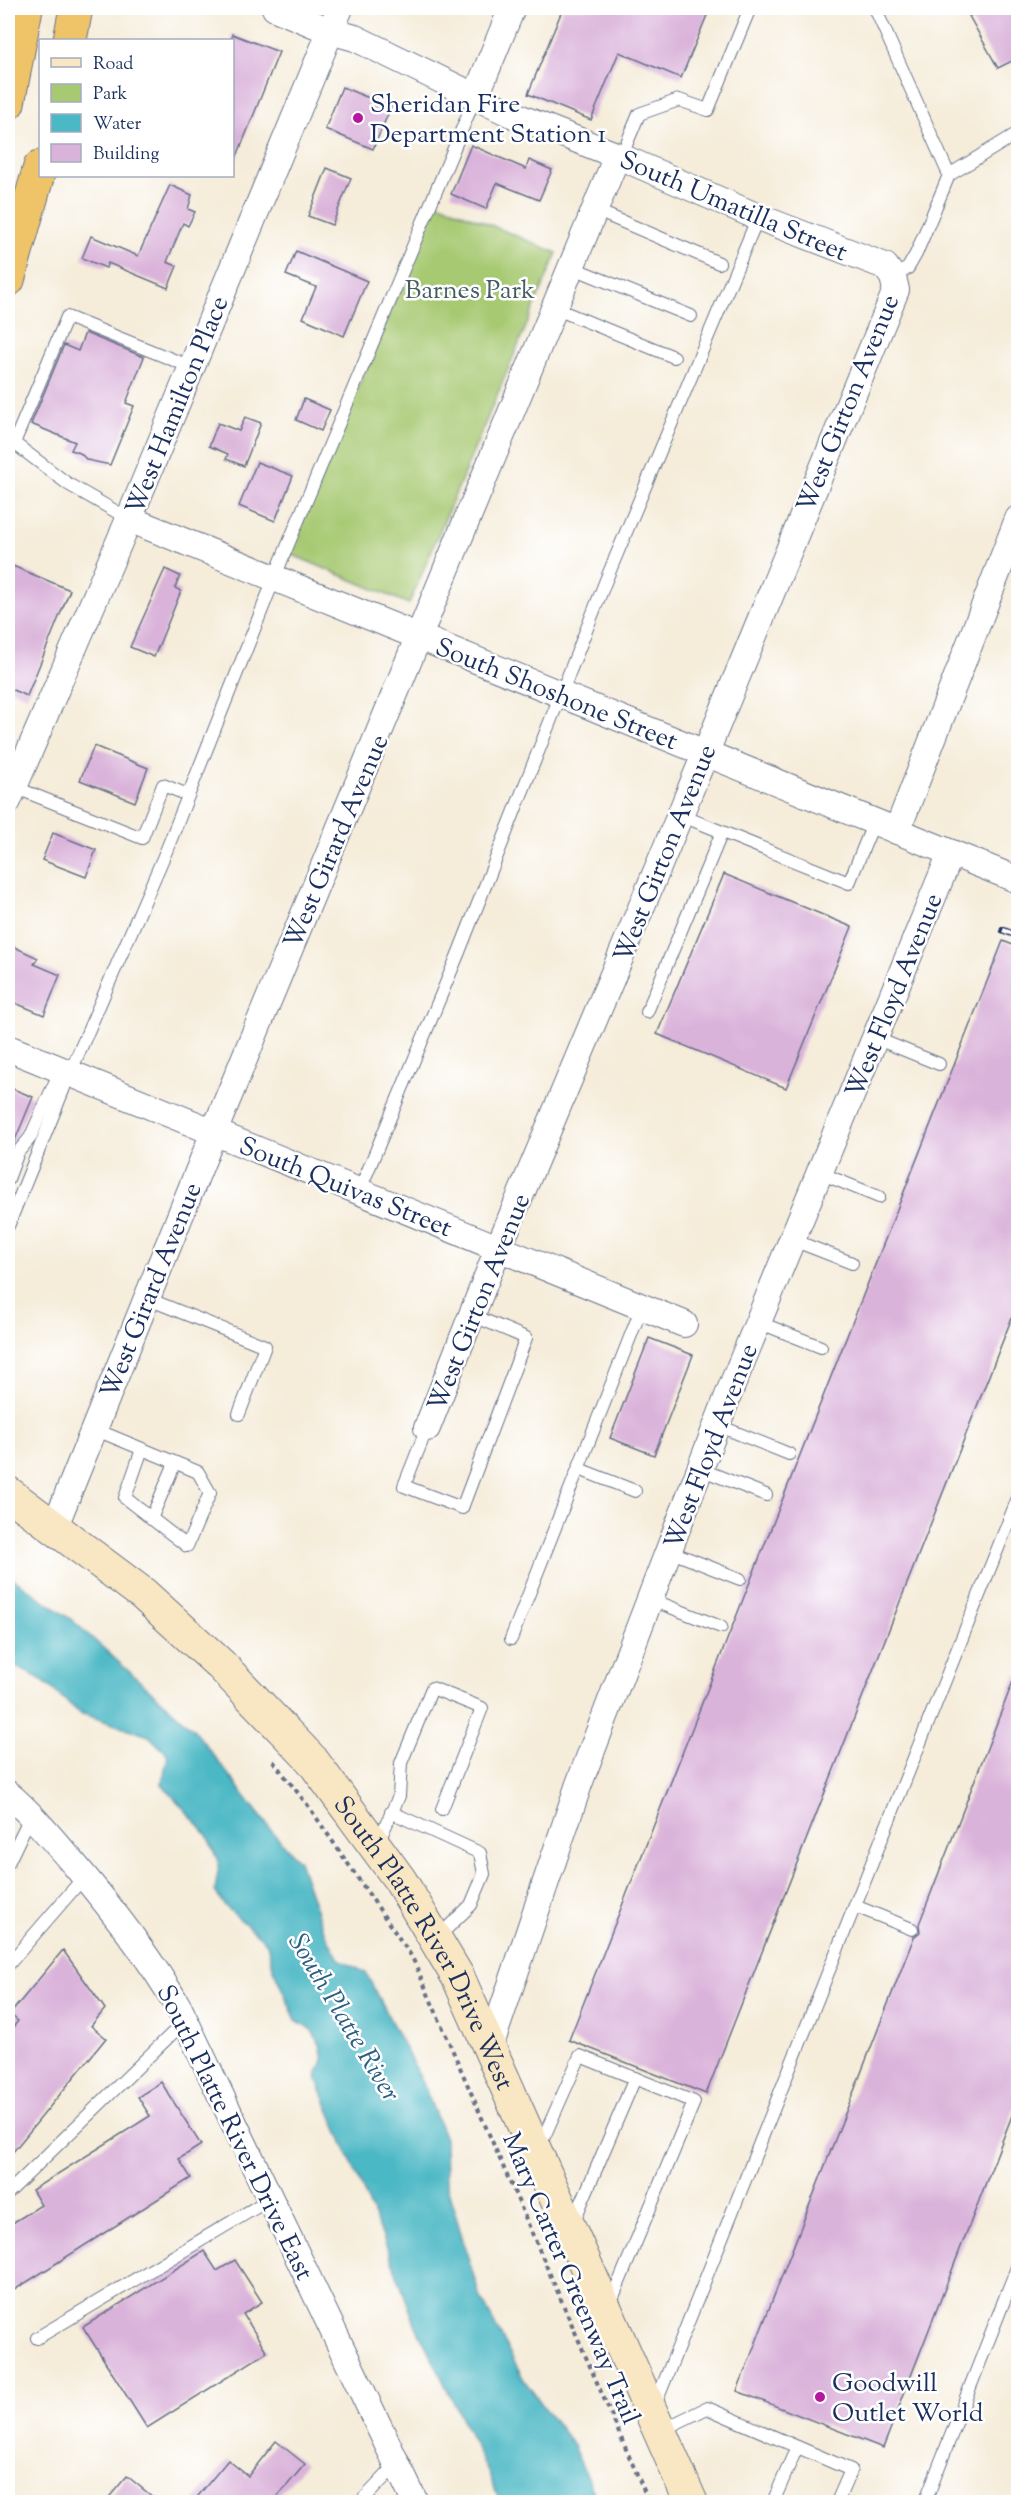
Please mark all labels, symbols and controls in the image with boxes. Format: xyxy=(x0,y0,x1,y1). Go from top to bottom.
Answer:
legend xyxy=(39,39,234,177)
text: Road xyxy=(93,52,133,78)
text: Park xyxy=(93,82,128,108)
place label: Sheridan Fire Department Station 1 xyxy=(370,87,606,154)
marker: Sheridan Fire Department Station 1 xyxy=(351,111,365,125)
text: Water xyxy=(93,112,142,138)
text: Building xyxy=(93,142,159,168)
street label: South Umatilla Street xyxy=(613,143,853,272)
park label: Barnes Park xyxy=(405,273,535,310)
street label: West Girton Avenue xyxy=(789,289,910,519)
street label: West Hamilton Place xyxy=(118,291,239,521)
street label: South Shoshone Street xyxy=(429,630,683,761)
street label: West Girard Avenue xyxy=(275,729,399,955)
street label: West Girton Avenue xyxy=(606,739,727,969)
street label: West Floyd Avenue xyxy=(837,888,953,1104)
street label: South Quivas Street xyxy=(233,1129,457,1248)
street label: West Girard Avenue xyxy=(92,1177,213,1404)
street label: West Girton Avenue xyxy=(420,1188,541,1418)
street label: West Floyd Avenue xyxy=(656,1339,769,1555)
street label: South Platte River Drive West xyxy=(326,1791,520,2097)
water label: South Platte River xyxy=(282,1927,408,2107)
street label: South Platte River Drive East xyxy=(146,1979,322,2287)
street label: Mary Carter Greenway Trail xyxy=(491,2127,648,2431)
place label: Goodwill Outlet World xyxy=(832,2366,984,2433)
marker: Goodwill Outlet World xyxy=(813,2390,827,2404)

